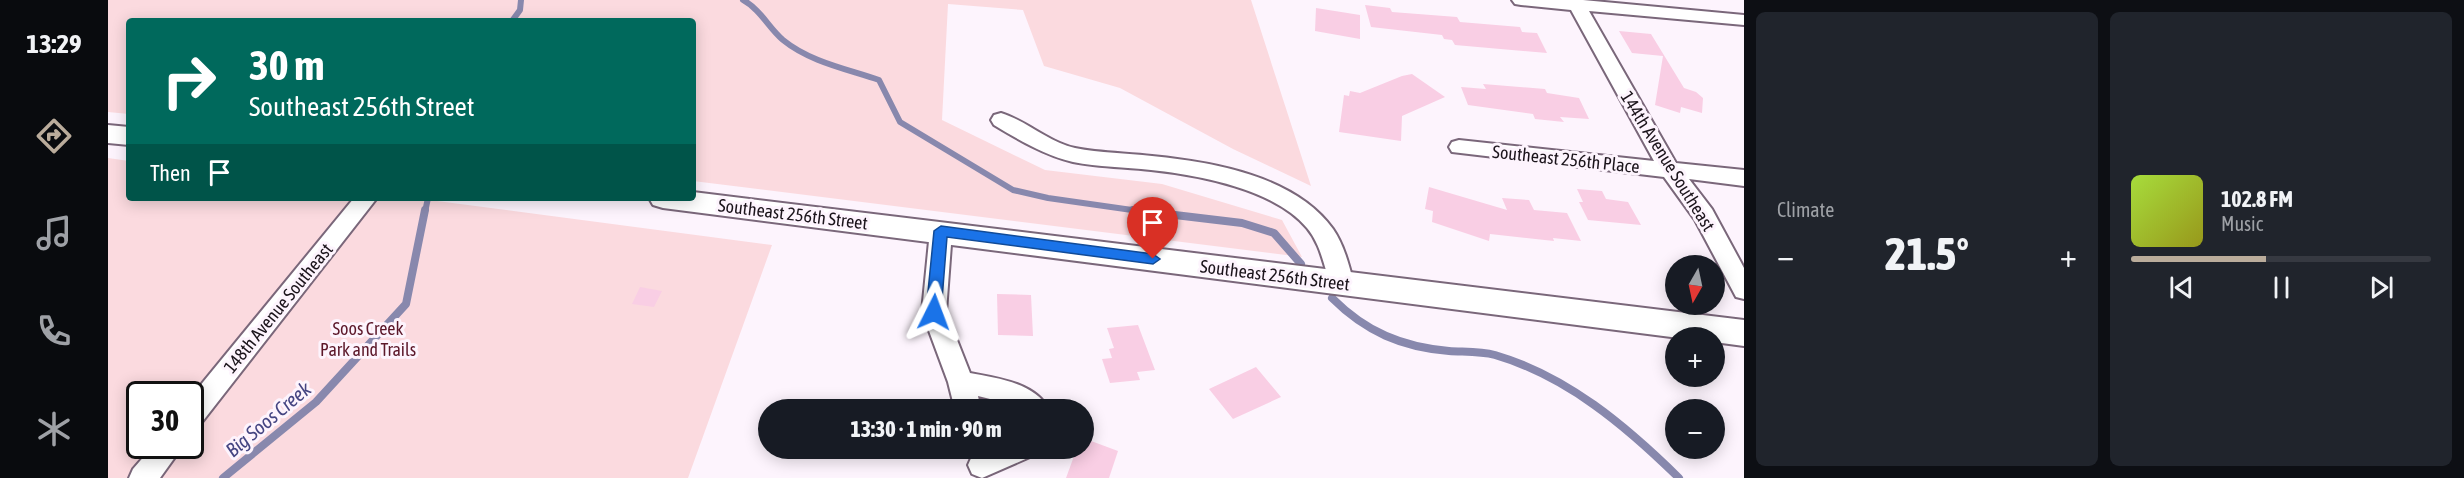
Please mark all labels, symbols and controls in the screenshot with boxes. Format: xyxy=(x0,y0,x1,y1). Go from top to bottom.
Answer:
text: 13:29 xyxy=(26,28,82,59)
text: 30 m xyxy=(249,41,324,89)
icon: right xyxy=(150,42,228,120)
street label: 144th Avenue Southeast xyxy=(1616,87,1720,235)
text: Southeast 256th Street xyxy=(249,91,475,122)
icon: directions xyxy=(33,115,75,157)
street label: Southeast 256th Place xyxy=(1491,141,1641,177)
icon: arrive xyxy=(203,156,236,189)
text: Then xyxy=(150,160,191,186)
text: 102.8 FM xyxy=(2221,186,2293,212)
street label: Southeast 256th Street xyxy=(717,194,869,234)
pin xyxy=(1127,197,1178,259)
text: Climate xyxy=(1777,198,1834,221)
icon: arrive xyxy=(1136,206,1169,239)
icon: music xyxy=(33,212,75,254)
text: Music xyxy=(2221,212,2263,235)
text: 21.5° xyxy=(1885,228,1969,280)
text: − xyxy=(1777,236,1794,274)
text: + xyxy=(2060,236,2077,274)
street label: 148th Avenue Southeast xyxy=(219,239,337,377)
street label: Southeast 256th Street xyxy=(1199,255,1351,295)
north arrow xyxy=(1665,255,1725,315)
map controls xyxy=(1665,255,1725,459)
icon: previous xyxy=(2165,271,2198,304)
icon: pause xyxy=(2265,271,2298,304)
icon: next xyxy=(2365,271,2398,304)
position arrow xyxy=(902,280,966,344)
icon: phone xyxy=(33,310,75,352)
park label: Soos Creek Park and Trails xyxy=(320,318,416,360)
button: + xyxy=(1665,327,1725,387)
water label: Big Soos Creek xyxy=(221,377,315,461)
speed limit sign: 30 xyxy=(126,381,204,459)
button: − xyxy=(1665,399,1725,459)
icon: climate xyxy=(33,408,75,450)
text: 13:30 · 1 min · 90 m xyxy=(850,416,1002,442)

